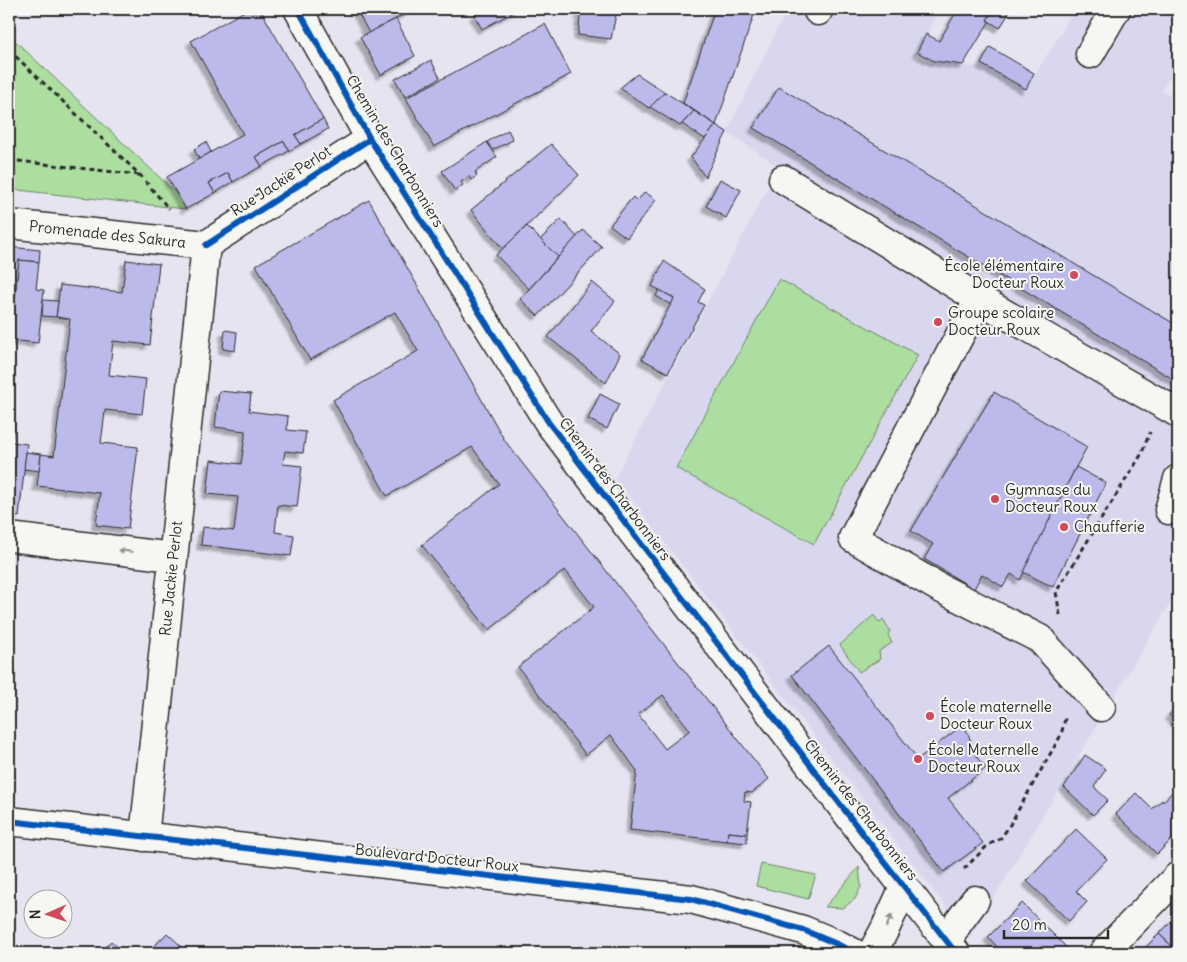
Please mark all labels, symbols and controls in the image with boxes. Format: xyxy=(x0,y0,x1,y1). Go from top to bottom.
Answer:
street label: Chemin des Charbonniers xyxy=(342,71,449,230)
street label: Rue Jackie Perlot xyxy=(227,141,334,220)
street label: Promenade des Sakura xyxy=(28,216,187,252)
place label: École élémentaire Docteur Roux xyxy=(944,256,1065,292)
marker: École élémentaire Docteur Roux xyxy=(1068,269,1080,281)
place label: Groupe scolaire Docteur Roux xyxy=(948,303,1054,339)
marker: Groupe scolaire Docteur Roux xyxy=(932,316,944,328)
street label: Chemin des Charbonniers xyxy=(555,413,676,564)
place label: Gymnase du Docteur Roux xyxy=(1005,480,1098,516)
marker: Gymnase du Docteur Roux xyxy=(989,493,1001,505)
place label: Chaufferie xyxy=(1074,517,1145,536)
street label: Rue Jackie Perlot xyxy=(155,520,186,637)
marker: Chaufferie xyxy=(1058,521,1070,533)
one-way arrow xyxy=(116,547,132,555)
place label: École maternelle Docteur Roux xyxy=(940,697,1052,733)
marker: École maternelle Docteur Roux xyxy=(924,710,936,722)
street label: Chemin des Charbonniers xyxy=(800,735,923,884)
place label: École Maternelle Docteur Roux xyxy=(928,740,1039,776)
marker: École Maternelle Docteur Roux xyxy=(912,753,924,765)
street label: Boulevard Docteur Roux xyxy=(354,839,521,876)
north arrow xyxy=(22,890,72,940)
scale bar xyxy=(1004,907,1108,939)
text: N xyxy=(26,909,44,920)
one-way arrow xyxy=(886,914,894,928)
text: 20 m xyxy=(1012,915,1047,934)

